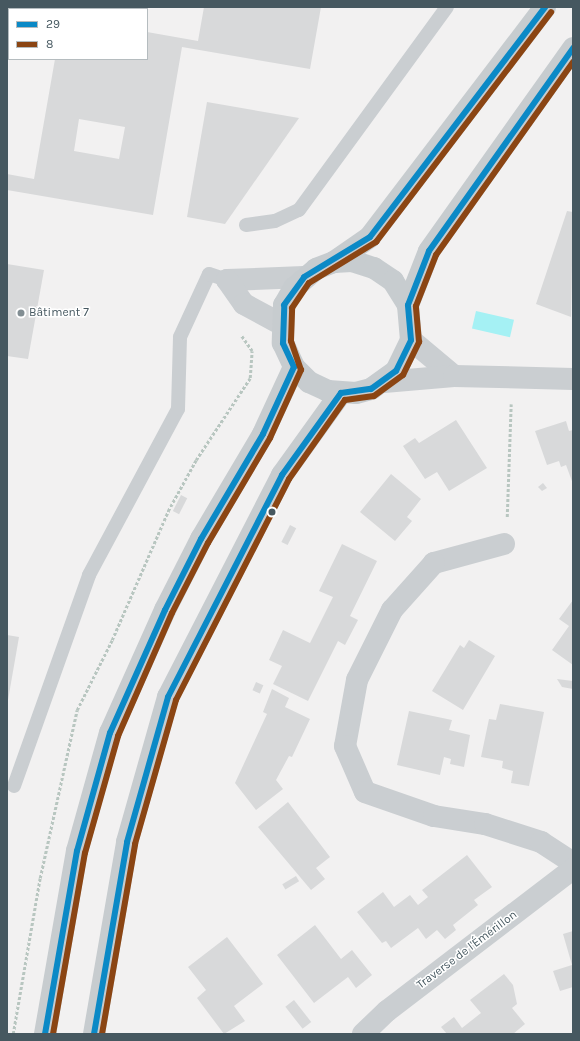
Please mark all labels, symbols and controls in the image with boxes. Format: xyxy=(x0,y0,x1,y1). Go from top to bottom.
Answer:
legend xyxy=(8,8,148,60)
text: 29 xyxy=(46,17,60,31)
text: 8 xyxy=(46,37,53,51)
place label: Bâtiment 7 xyxy=(29,306,89,320)
marker: Bâtiment 7 xyxy=(16,308,26,318)
unlabelled marker xyxy=(267,507,277,517)
street label: Traverse de l'Émérillon xyxy=(414,908,520,992)

